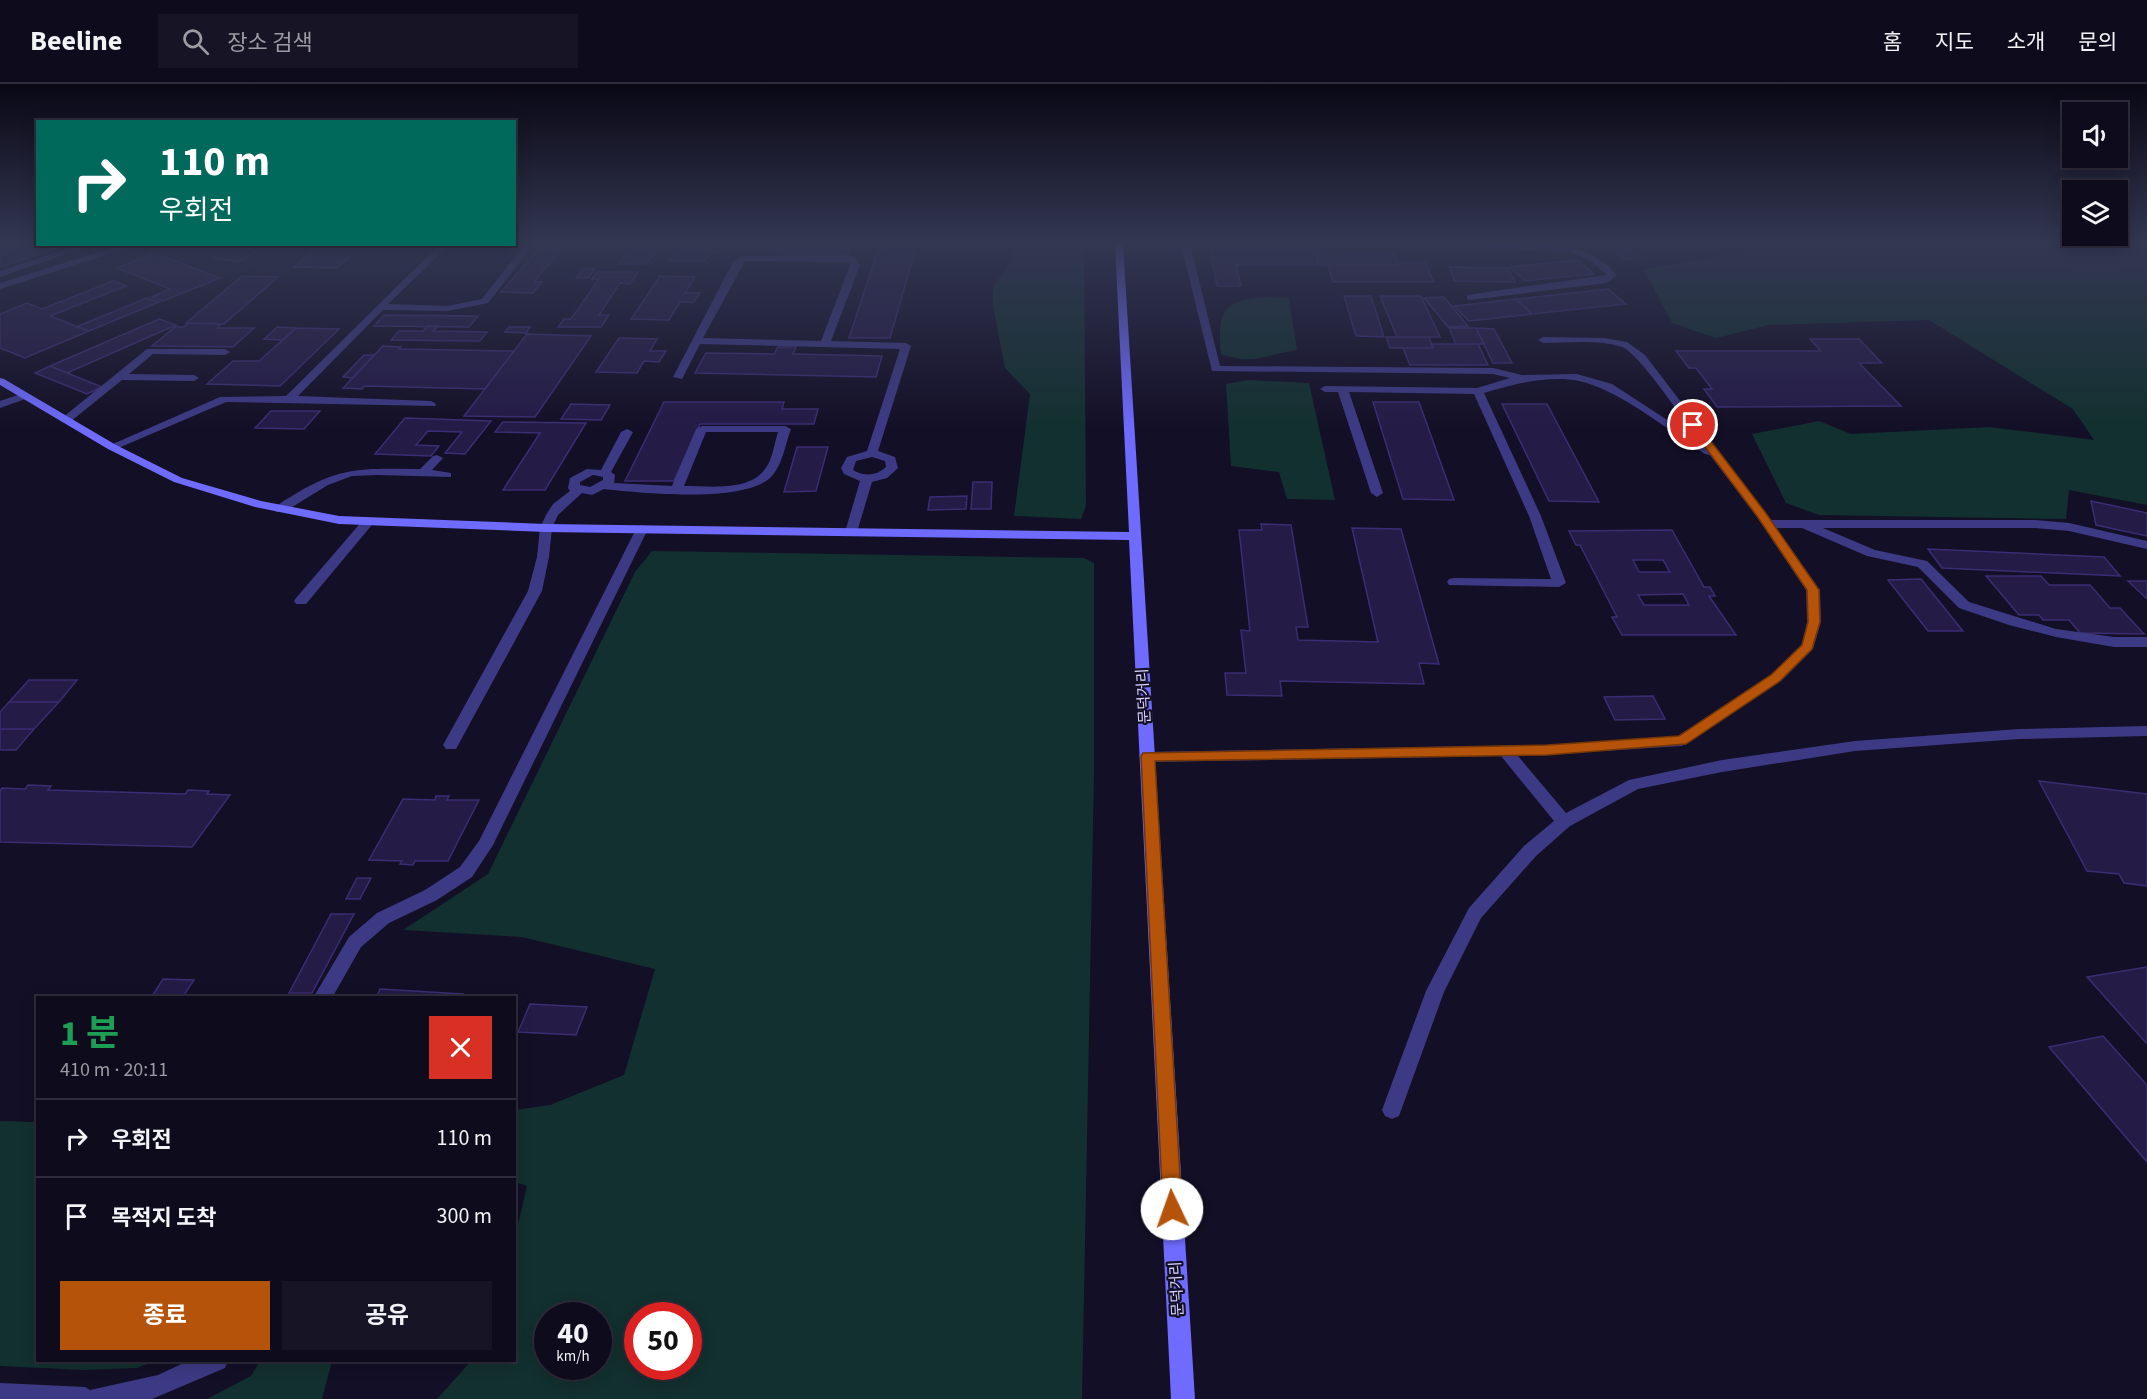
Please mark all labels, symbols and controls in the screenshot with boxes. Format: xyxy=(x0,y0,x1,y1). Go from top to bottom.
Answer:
search box xyxy=(158,14,578,68)
text: Beeline xyxy=(30,21,122,61)
icon: search xyxy=(179,25,212,58)
text: 장소 검색 xyxy=(227,27,313,59)
text: 홈 xyxy=(1883,27,1902,57)
text: 지도 xyxy=(1935,27,1974,57)
text: 소개 xyxy=(2007,27,2045,57)
text: 문의 xyxy=(2078,27,2117,57)
map controls xyxy=(2062,102,2128,246)
button: sound xyxy=(2062,102,2128,168)
text: 110 m xyxy=(159,132,270,192)
icon: right xyxy=(60,144,138,222)
button: layers xyxy=(2062,180,2128,246)
text: 우회전 xyxy=(159,191,234,230)
pin xyxy=(1667,399,1718,450)
icon: arrive xyxy=(1676,408,1709,441)
street label: 문덕거리 xyxy=(1132,668,1156,724)
text: 1 분 xyxy=(60,1008,119,1059)
button: close xyxy=(429,1016,492,1079)
text: 410 m · 20:11 xyxy=(60,1056,168,1084)
icon: right xyxy=(60,1122,93,1155)
text: 110 m xyxy=(437,1122,492,1154)
text: 우회전 xyxy=(111,1124,172,1156)
position arrow xyxy=(1140,1177,1204,1241)
icon: arrive xyxy=(60,1200,93,1233)
text: 300 m xyxy=(437,1200,492,1232)
text: 목적지 도착 xyxy=(111,1202,217,1234)
street label: 문덕거리 xyxy=(1165,1261,1189,1317)
button: 종료 xyxy=(60,1281,270,1350)
button: 공유 xyxy=(282,1281,492,1350)
speed limit sign: 50 xyxy=(624,1302,702,1380)
text: 40 xyxy=(557,1312,589,1355)
text: km/h xyxy=(556,1346,590,1367)

